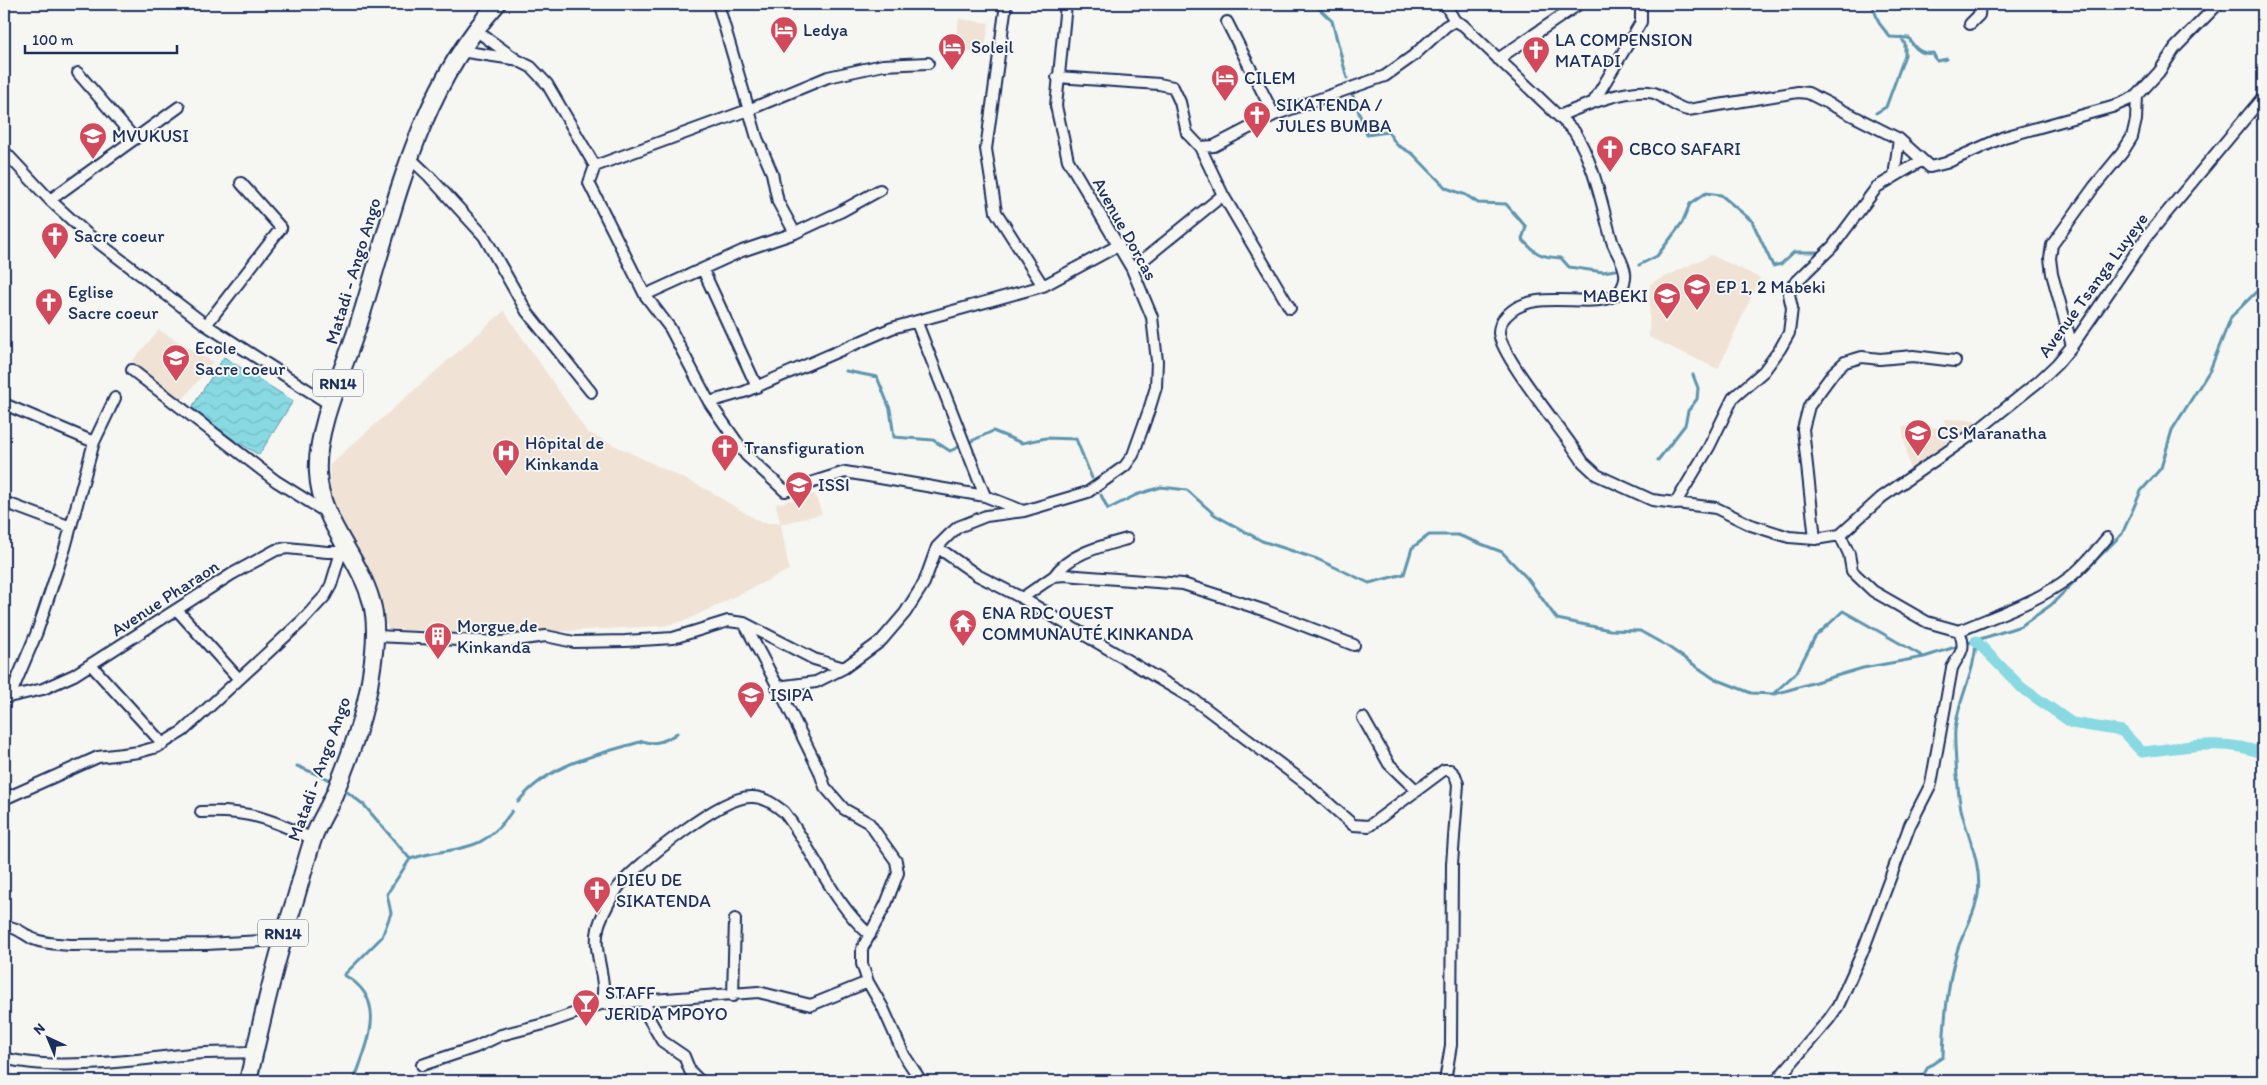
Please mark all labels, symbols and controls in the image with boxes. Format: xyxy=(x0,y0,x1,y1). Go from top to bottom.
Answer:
hotel icon: Ledya xyxy=(769,15,799,54)
place label: Ledya xyxy=(803,19,848,41)
scale bar xyxy=(25,22,178,54)
place label: LA COMPENSION MATADI xyxy=(1555,29,1693,72)
text: 100 m xyxy=(32,31,74,49)
hotel icon: Soleil xyxy=(937,32,967,71)
church icon: LA COMPENSION MATADI xyxy=(1521,35,1551,74)
place label: Soleil xyxy=(971,36,1014,58)
hotel icon: CILEM xyxy=(1210,63,1240,102)
place label: CILEM xyxy=(1244,67,1296,89)
place label: SIKATENDA / JULES BUMBA xyxy=(1276,94,1392,137)
church icon: SIKATENDA / JULES BUMBA xyxy=(1242,100,1272,139)
school or university icon: MVUKUSI xyxy=(78,121,108,160)
place label: MVUKUSI xyxy=(112,125,189,147)
church icon: CBCO SAFARI xyxy=(1595,134,1625,173)
place label: CBCO SAFARI xyxy=(1629,138,1741,160)
street label: Avenue Dorcas xyxy=(1088,174,1162,284)
street label: Matadi - Ango Ango xyxy=(320,195,386,347)
street label: Avenue Tsanga Luyeye xyxy=(2033,208,2153,362)
church icon: Sacre coeur xyxy=(40,221,70,260)
place label: Sacre coeur xyxy=(74,225,165,247)
school or university icon: EP 1, 2 Mabeki xyxy=(1682,272,1712,311)
place label: EP 1, 2 Mabeki xyxy=(1716,276,1826,298)
place label: Eglise Sacre coeur xyxy=(68,281,159,324)
school or university icon: MABEKI xyxy=(1652,281,1682,320)
place label: MABEKI xyxy=(1583,285,1648,307)
church icon: Eglise Sacre coeur xyxy=(34,287,64,326)
place label: Ecole Sacre coeur xyxy=(195,337,286,380)
school or university icon: Ecole Sacre coeur xyxy=(161,343,191,382)
road number: RN14 xyxy=(313,369,363,396)
school or university icon: CS Maranatha xyxy=(1903,418,1933,457)
place label: CS Maranatha xyxy=(1937,422,2048,444)
place label: Hôpital de Kinkanda xyxy=(525,432,604,475)
church icon: Transfiguration xyxy=(710,433,740,472)
place label: Transfiguration xyxy=(744,437,864,459)
hospital icon: Hôpital de Kinkanda xyxy=(491,438,521,477)
school or university icon: ISSI xyxy=(784,470,814,509)
place label: ISSI xyxy=(818,474,850,496)
street label: Avenue Pharaon xyxy=(107,555,223,641)
place label: ENA RDC OUEST COMMUNAUTÉ KINKANDA xyxy=(982,602,1194,645)
temple icon: ENA RDC OUEST COMMUNAUTÉ KINKANDA xyxy=(948,608,978,647)
place label: Morgue de Kinkanda xyxy=(457,615,538,658)
building icon: Morgue de Kinkanda xyxy=(423,621,453,660)
school or university icon: ISIPA xyxy=(736,680,766,719)
place label: ISIPA xyxy=(770,684,814,706)
street label: Matadi - Ango Ango xyxy=(283,694,355,844)
place label: DIEU DE SIKATENDA xyxy=(616,869,711,912)
church icon: DIEU DE SIKATENDA xyxy=(582,875,612,914)
road number: RN14 xyxy=(258,920,308,946)
place label: STAFF JERIDA MPOYO xyxy=(605,982,728,1025)
bar icon: STAFF JERIDA MPOYO xyxy=(571,988,601,1027)
north arrow xyxy=(22,1012,72,1062)
text: N xyxy=(30,1020,49,1038)

